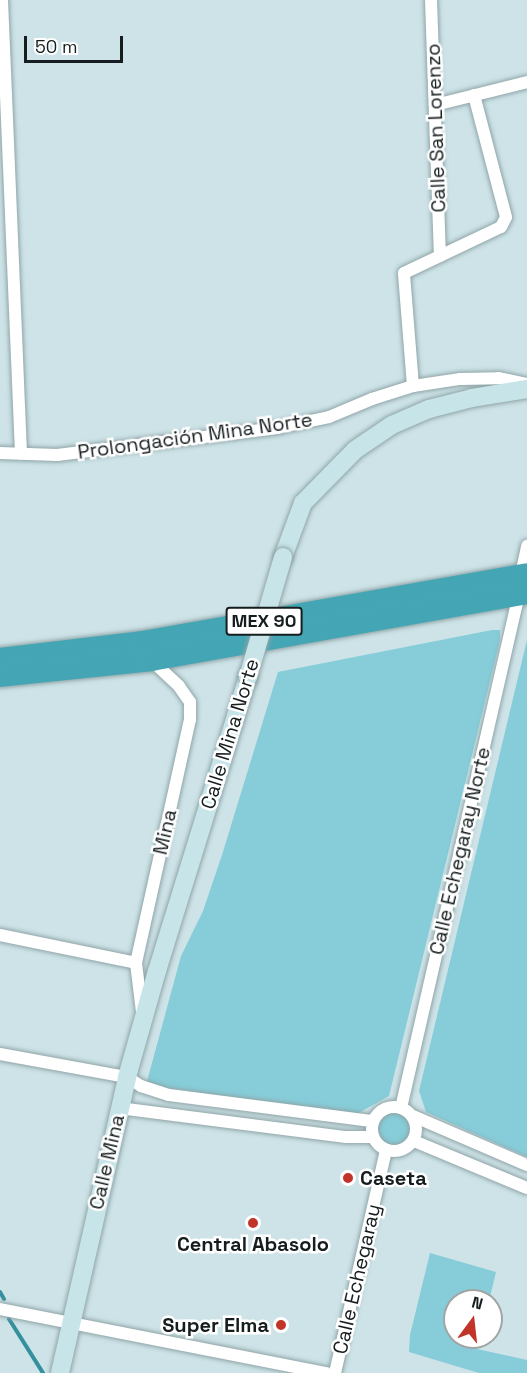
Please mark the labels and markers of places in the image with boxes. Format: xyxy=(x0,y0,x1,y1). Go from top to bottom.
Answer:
place label: Caseta xyxy=(360,1166,427,1190)
marker: Caseta xyxy=(341,1171,355,1185)
marker: Central Abasolo xyxy=(246,1216,260,1230)
place label: Central Abasolo xyxy=(177,1232,329,1256)
place label: Super Elma xyxy=(162,1313,269,1337)
marker: Super Elma xyxy=(274,1318,288,1332)

